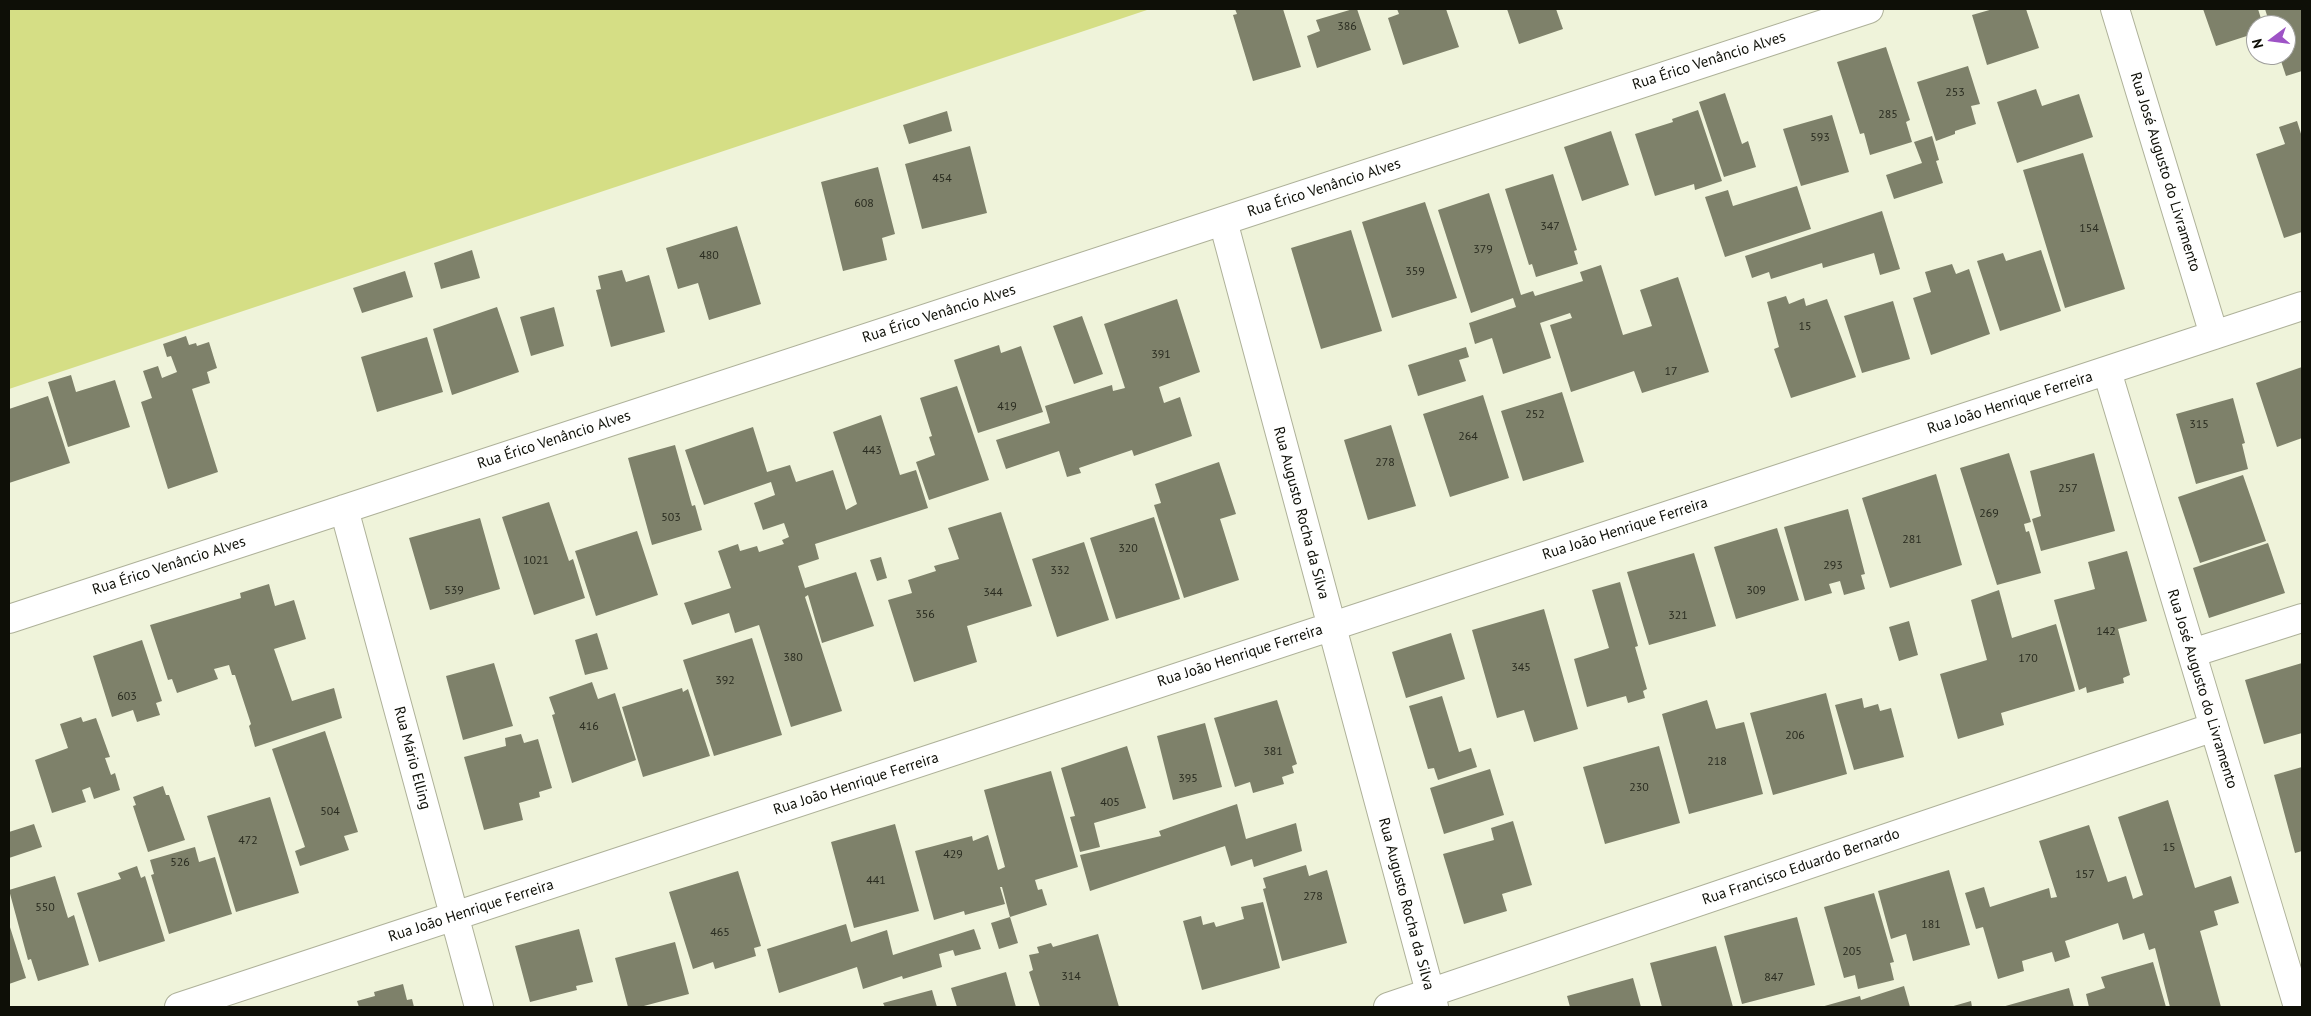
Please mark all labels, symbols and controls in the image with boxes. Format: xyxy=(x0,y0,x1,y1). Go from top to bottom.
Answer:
north arrow xyxy=(2246,15,2296,65)
house number: 386 xyxy=(1337,20,1357,34)
street label: Rua Érico Venâncio Alves xyxy=(1630,28,1788,94)
text: N xyxy=(2248,37,2267,50)
street label: Rua José Augusto do Livramento xyxy=(2126,70,2204,274)
house number: 253 xyxy=(1945,86,1965,100)
house number: 285 xyxy=(1878,108,1898,122)
house number: 593 xyxy=(1810,131,1830,145)
street label: Rua Érico Venâncio Alves xyxy=(1245,155,1403,221)
house number: 454 xyxy=(932,172,952,186)
house number: 608 xyxy=(854,197,874,211)
house number: 347 xyxy=(1540,220,1560,234)
house number: 154 xyxy=(2079,222,2099,236)
house number: 379 xyxy=(1473,243,1493,257)
house number: 480 xyxy=(699,249,719,263)
house number: 359 xyxy=(1405,265,1425,279)
street label: Rua Érico Venâncio Alves xyxy=(860,281,1018,347)
house number: 15 xyxy=(1798,320,1812,334)
house number: 391 xyxy=(1151,348,1171,362)
house number: 17 xyxy=(1664,365,1678,379)
street label: Rua João Henrique Ferreira xyxy=(1925,368,2095,438)
house number: 419 xyxy=(997,400,1017,414)
street label: Rua Érico Venâncio Alves xyxy=(475,407,633,473)
house number: 252 xyxy=(1525,408,1545,422)
house number: 315 xyxy=(2189,418,2209,432)
street label: Rua Augusto Rocha da Silva xyxy=(1269,425,1333,601)
house number: 264 xyxy=(1458,430,1478,444)
house number: 443 xyxy=(862,444,882,458)
house number: 278 xyxy=(1375,456,1395,470)
house number: 257 xyxy=(2058,482,2078,496)
street label: Rua João Henrique Ferreira xyxy=(1540,494,1710,564)
house number: 269 xyxy=(1979,507,1999,521)
house number: 503 xyxy=(661,511,681,525)
street label: Rua Érico Venâncio Alves xyxy=(90,533,248,599)
house number: 281 xyxy=(1902,533,1922,547)
house number: 320 xyxy=(1118,542,1138,556)
house number: 1021 xyxy=(523,554,549,568)
house number: 293 xyxy=(1823,559,1843,573)
house number: 332 xyxy=(1050,564,1070,578)
house number: 539 xyxy=(444,584,464,598)
house number: 309 xyxy=(1746,584,1766,598)
house number: 344 xyxy=(983,586,1003,600)
street label: Rua José Augusto do Livramento xyxy=(2163,587,2241,791)
house number: 356 xyxy=(915,608,935,622)
house number: 321 xyxy=(1668,609,1688,623)
street label: Rua João Henrique Ferreira xyxy=(1155,621,1325,691)
house number: 142 xyxy=(2096,625,2116,639)
house number: 380 xyxy=(783,651,803,665)
house number: 170 xyxy=(2018,652,2038,666)
house number: 345 xyxy=(1511,661,1531,675)
house number: 392 xyxy=(715,674,735,688)
house number: 603 xyxy=(117,690,137,704)
street label: Rua Mário Elling xyxy=(390,705,434,811)
house number: 416 xyxy=(579,720,599,734)
house number: 206 xyxy=(1785,729,1805,743)
house number: 381 xyxy=(1263,745,1283,759)
street label: Rua João Henrique Ferreira xyxy=(771,749,941,819)
house number: 218 xyxy=(1707,755,1727,769)
house number: 395 xyxy=(1178,772,1198,786)
house number: 230 xyxy=(1629,781,1649,795)
house number: 405 xyxy=(1100,796,1120,810)
house number: 504 xyxy=(320,805,340,819)
street label: Rua Augusto Rocha da Silva xyxy=(1374,816,1438,992)
street label: Rua Francisco Eduardo Bernardo xyxy=(1700,825,1902,909)
house number: 472 xyxy=(238,834,258,848)
house number: 15 xyxy=(2162,841,2176,855)
house number: 429 xyxy=(943,848,963,862)
house number: 526 xyxy=(170,856,190,870)
house number: 157 xyxy=(2075,868,2095,882)
house number: 441 xyxy=(866,874,886,888)
street label: Rua João Henrique Ferreira xyxy=(386,876,556,946)
house number: 278 xyxy=(1303,890,1323,904)
house number: 550 xyxy=(35,901,55,915)
house number: 181 xyxy=(1921,918,1941,932)
house number: 465 xyxy=(710,926,730,940)
house number: 205 xyxy=(1842,945,1862,959)
house number: 314 xyxy=(1061,970,1081,984)
house number: 847 xyxy=(1764,971,1784,985)

